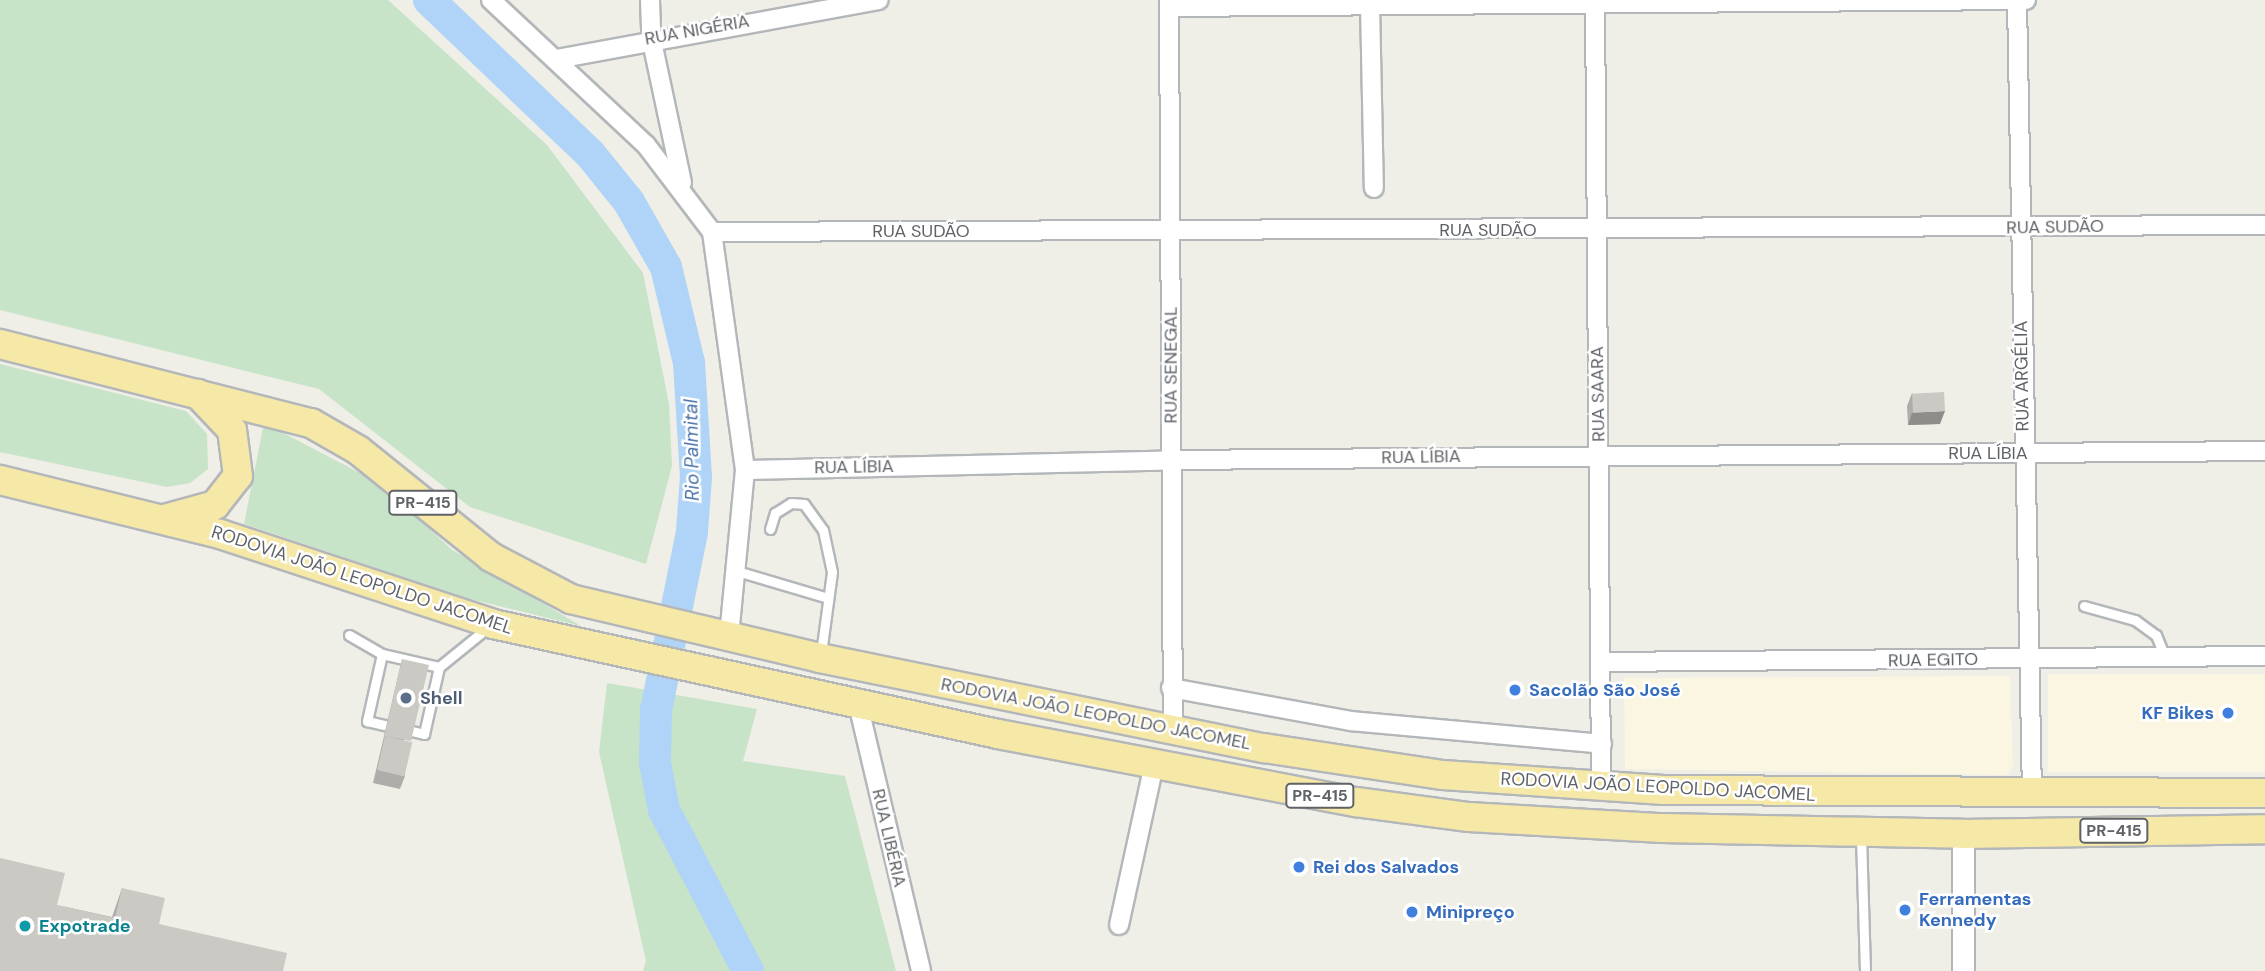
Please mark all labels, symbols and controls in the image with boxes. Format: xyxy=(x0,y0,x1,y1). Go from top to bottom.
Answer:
street label: RUA NIGÉRIA xyxy=(643,10,751,50)
street label: RUA SUDÃO xyxy=(2006,215,2104,239)
street label: RUA SUDÃO xyxy=(1439,219,1537,241)
street label: RUA SUDÃO xyxy=(872,220,970,242)
street label: RUA SENEGAL xyxy=(1160,307,1182,423)
street label: RUA ARGÉLIA xyxy=(2010,320,2034,432)
street label: RUA SAARA xyxy=(1586,346,1610,442)
water label: Rio Palmital xyxy=(680,399,704,501)
street label: RUA LÍBIA xyxy=(1948,442,2028,464)
street label: RUA LÍBIA xyxy=(1381,446,1461,468)
street label: RUA LÍBIA xyxy=(814,456,894,478)
road number: PR-415 xyxy=(388,490,458,516)
street label: RODOVIA JOÃO LEOPOLDO JACOMEL xyxy=(209,521,515,639)
street label: RUA EGITO xyxy=(1888,648,1978,672)
street label: RODOVIA JOÃO LEOPOLDO JACOMEL xyxy=(939,673,1253,755)
place label: Sacolão São José xyxy=(1529,679,1681,701)
marker: Sacolão São José xyxy=(1507,682,1523,698)
place label: Shell xyxy=(420,687,462,709)
marker: Shell xyxy=(398,690,414,706)
place label: KF Bikes xyxy=(2142,702,2214,724)
marker: KF Bikes xyxy=(2220,705,2236,721)
street label: RODOVIA JOÃO LEOPOLDO JACOMEL xyxy=(1500,768,1816,806)
road number: PR-415 xyxy=(1285,783,1355,808)
street label: RUA LIBÉRIA xyxy=(867,787,911,889)
road number: PR-415 xyxy=(2079,818,2149,844)
place label: Rei dos Salvados xyxy=(1313,856,1459,878)
marker: Rei dos Salvados xyxy=(1291,859,1307,875)
place label: Ferramentas Kennedy xyxy=(1919,889,2031,932)
place label: Minipreço xyxy=(1426,901,1515,923)
marker: Ferramentas Kennedy xyxy=(1897,902,1913,918)
marker: Minipreço xyxy=(1404,904,1420,920)
place label: Expotrade xyxy=(39,915,131,937)
marker: Expotrade xyxy=(17,918,33,934)

